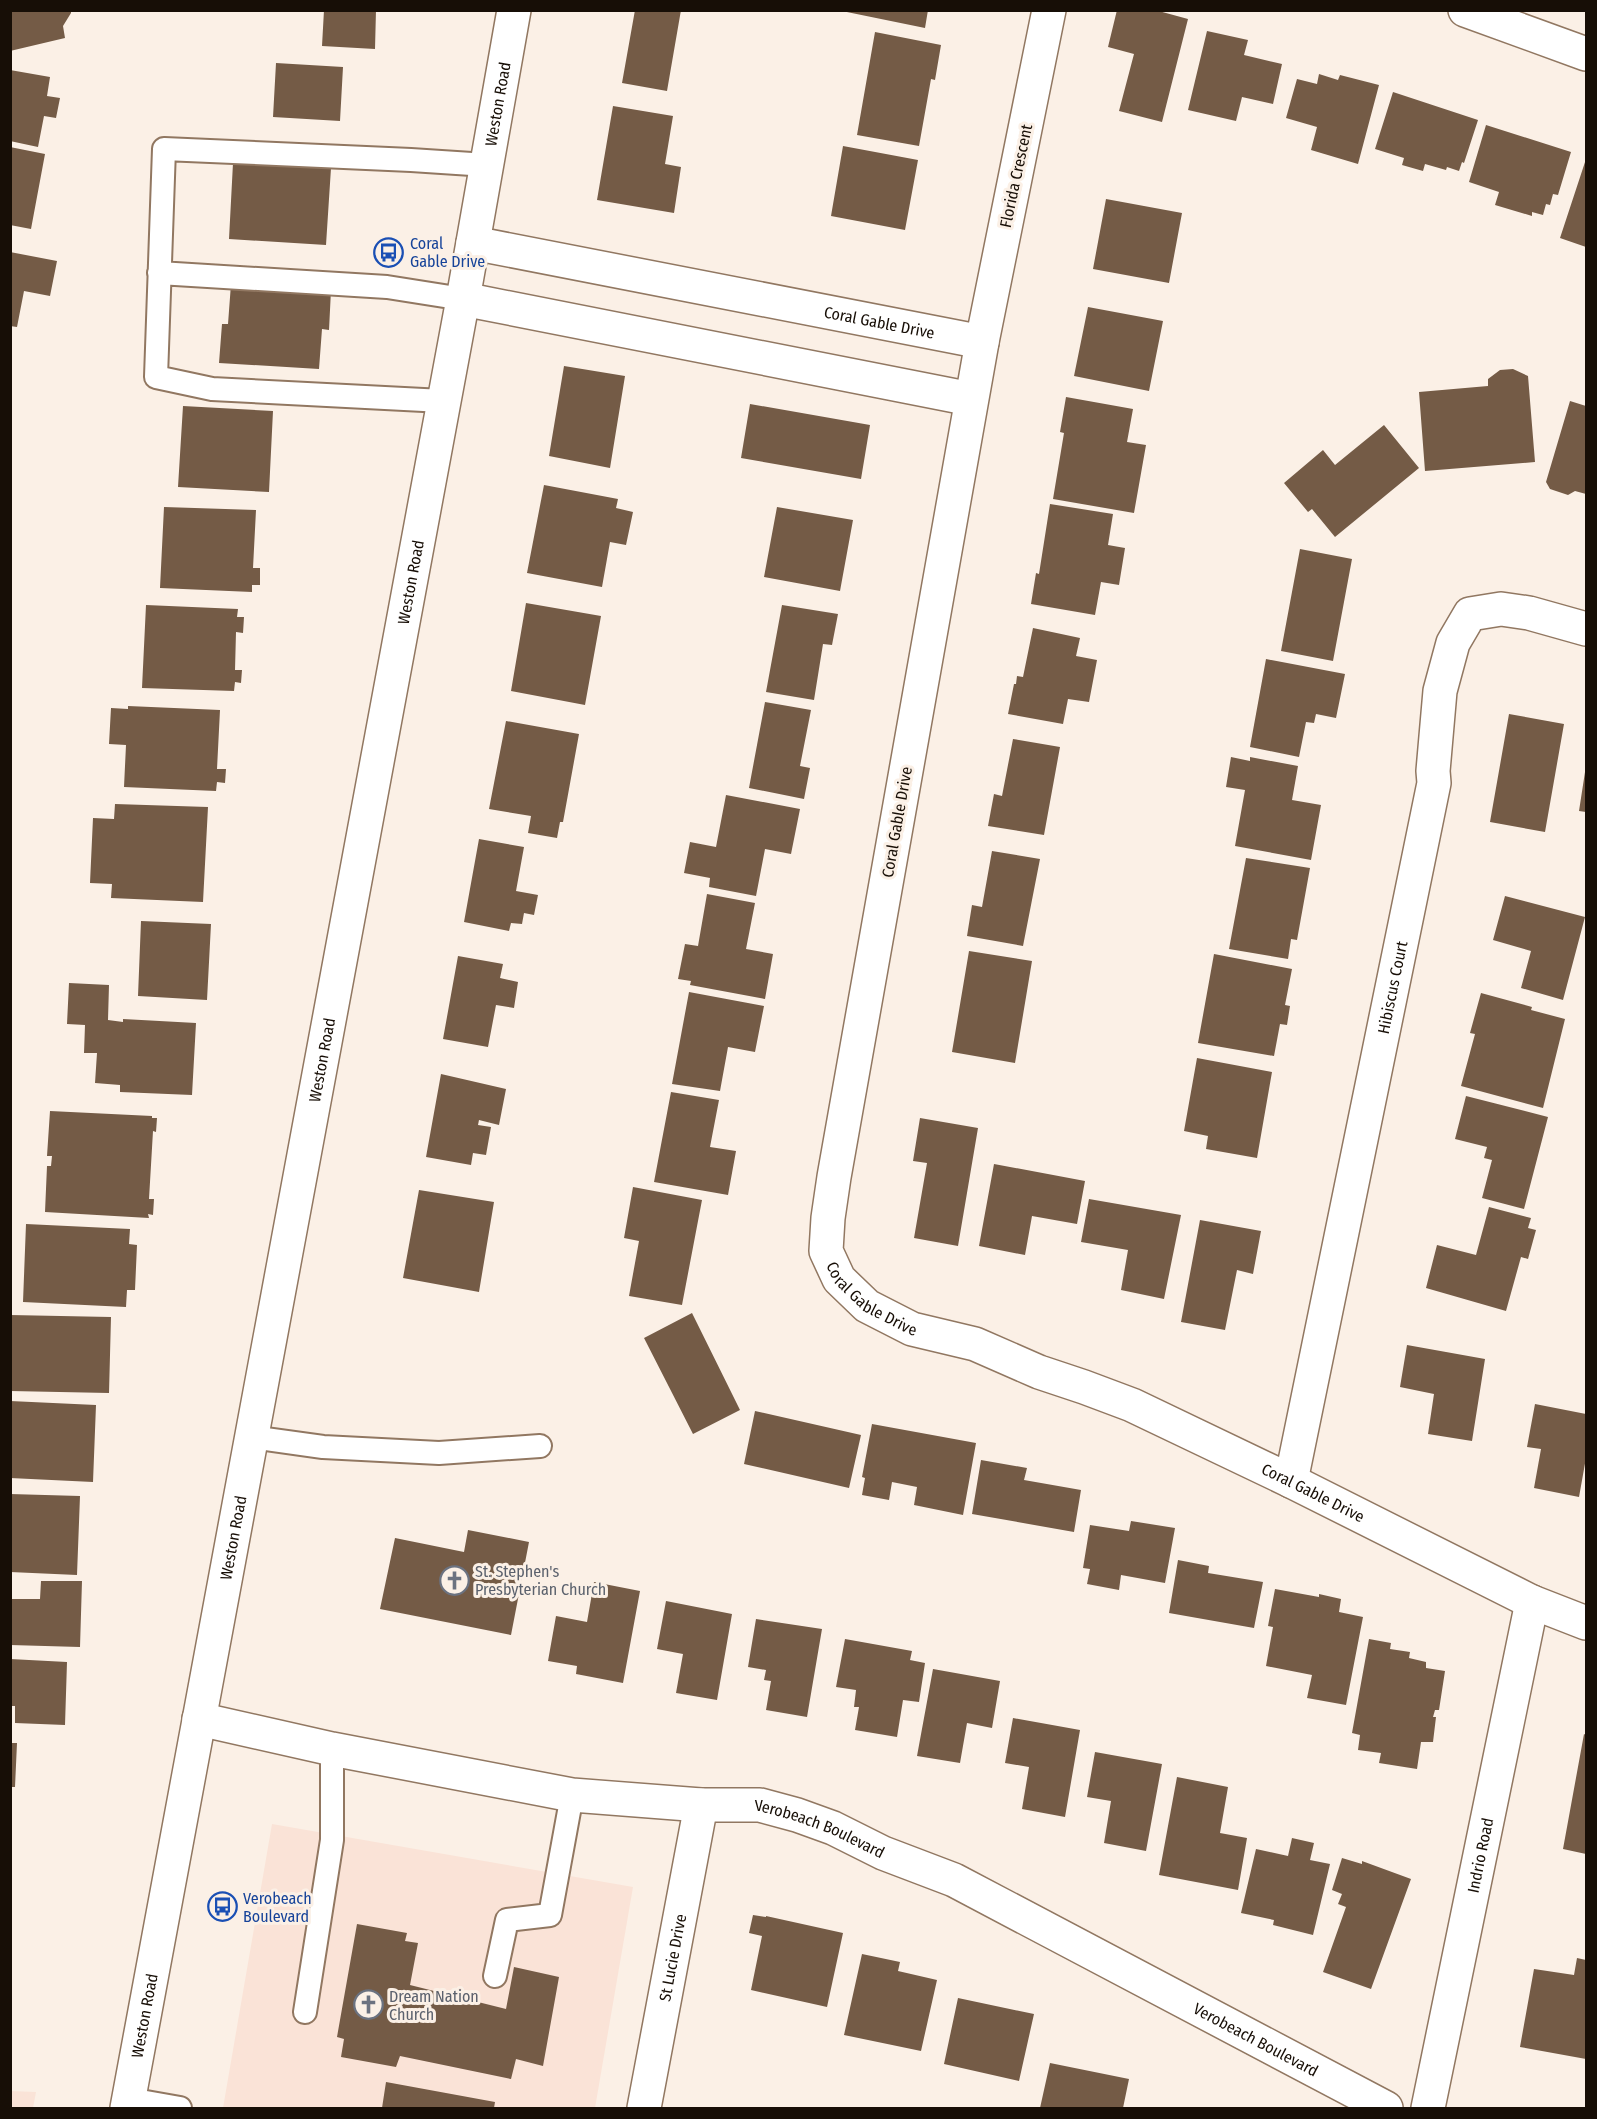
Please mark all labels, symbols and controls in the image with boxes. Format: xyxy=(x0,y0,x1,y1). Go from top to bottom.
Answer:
street label: Weston Road xyxy=(481,60,514,148)
street label: Florida Crescent xyxy=(996,122,1036,229)
place label: Coral Gable Drive xyxy=(410,234,485,271)
bus stop icon: Coral Gable Drive xyxy=(373,236,405,268)
street label: Coral Gable Drive xyxy=(822,302,936,342)
street label: Weston Road xyxy=(393,538,428,626)
street label: Coral Gable Drive xyxy=(878,765,916,879)
street label: Hibiscus Court xyxy=(1373,938,1411,1035)
street label: Weston Road xyxy=(305,1016,339,1104)
street label: Coral Gable Drive xyxy=(823,1258,919,1339)
street label: Coral Gable Drive xyxy=(1259,1459,1368,1526)
street label: Weston Road xyxy=(216,1494,250,1581)
place label: St. Stephen's Presbyterian Church xyxy=(475,1562,606,1599)
church icon: St. Stephen's Presbyterian Church xyxy=(438,1564,470,1596)
street label: Verobeach Boulevard xyxy=(755,1796,888,1862)
street label: Indrio Road xyxy=(1463,1816,1497,1895)
place label: Verobeach Boulevard xyxy=(243,1889,312,1926)
bus stop icon: Verobeach Boulevard xyxy=(206,1891,238,1923)
street label: St Lucie Drive xyxy=(655,1912,690,2003)
street label: Weston Road xyxy=(127,1972,161,2059)
place label: Dream Nation Church xyxy=(389,1987,479,2024)
church icon: Dream Nation Church xyxy=(352,1989,384,2021)
street label: Verobeach Boulevard xyxy=(1190,1999,1322,2080)

